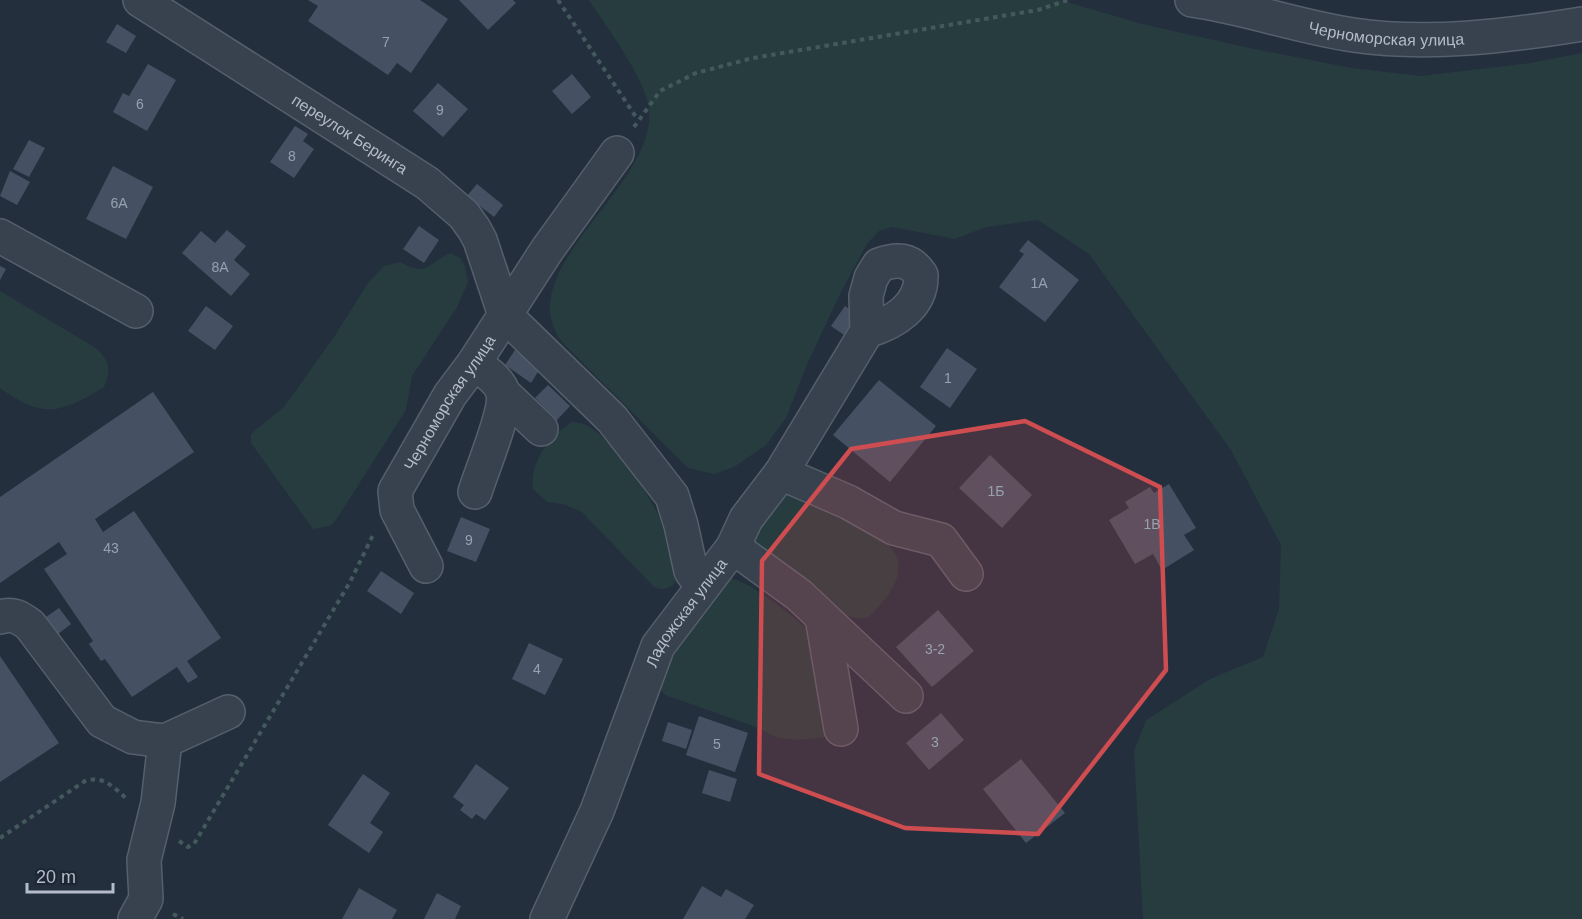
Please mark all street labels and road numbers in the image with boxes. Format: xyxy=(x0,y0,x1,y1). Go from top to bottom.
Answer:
street label: Черноморская улица xyxy=(1307,19,1465,49)
street label: переулок Беринга xyxy=(289,91,410,177)
street label: Черноморская улица xyxy=(401,332,499,473)
street label: Ладожская улица xyxy=(643,555,730,669)

